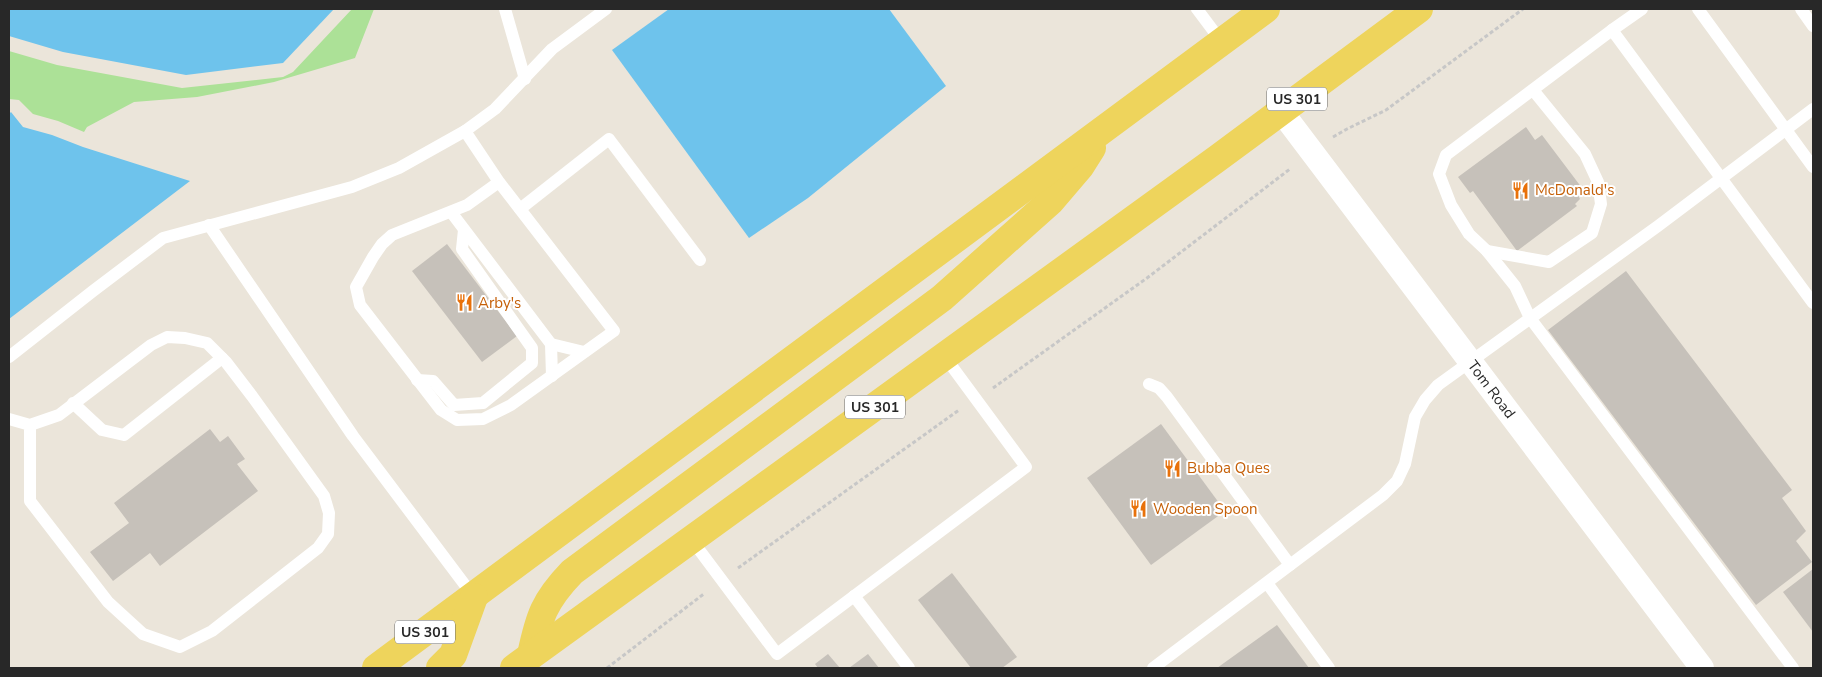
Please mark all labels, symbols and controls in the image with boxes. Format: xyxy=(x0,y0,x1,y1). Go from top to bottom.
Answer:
road number: US 301 xyxy=(1267,88,1327,110)
restaurant icon: McDonald's xyxy=(1511,180,1531,200)
place label: McDonald's xyxy=(1535,180,1614,200)
restaurant icon: Arby's xyxy=(454,293,474,313)
place label: Arby's xyxy=(478,293,521,313)
street label: Tom Road xyxy=(1463,356,1520,423)
road number: US 301 xyxy=(845,396,905,418)
restaurant icon: Bubba Ques xyxy=(1163,458,1183,478)
place label: Bubba Ques xyxy=(1187,458,1270,478)
restaurant icon: Wooden Spoon xyxy=(1129,499,1149,519)
place label: Wooden Spoon xyxy=(1153,499,1258,519)
road number: US 301 xyxy=(395,620,455,644)

